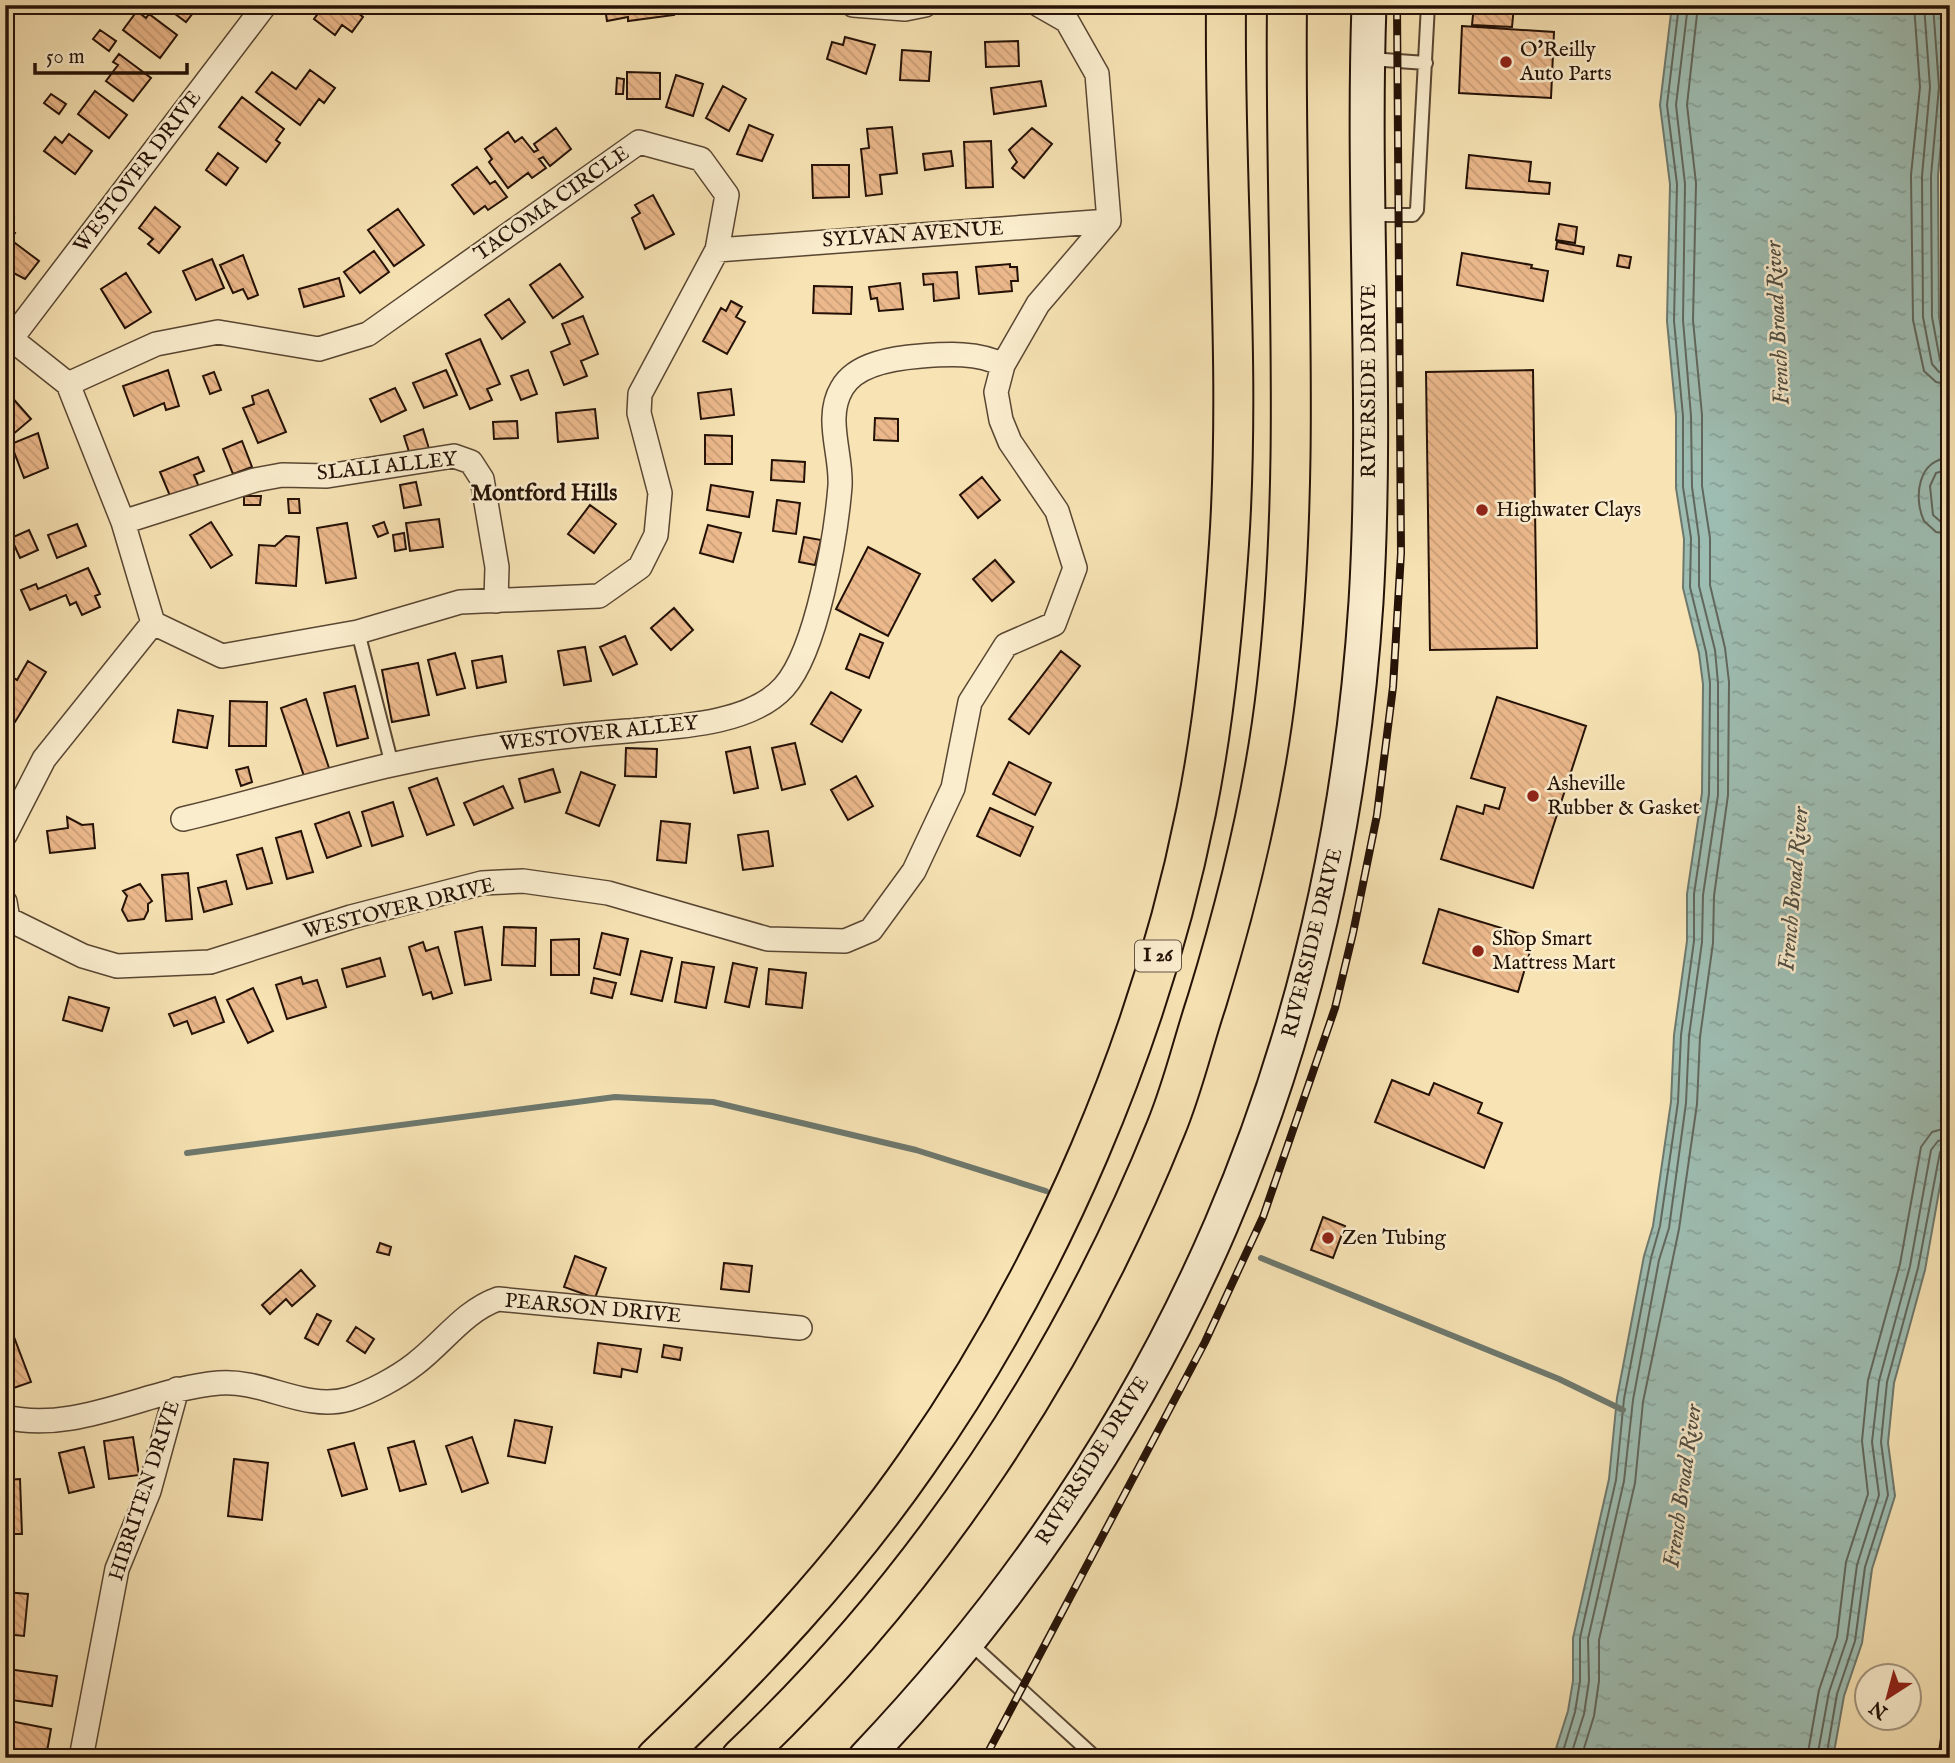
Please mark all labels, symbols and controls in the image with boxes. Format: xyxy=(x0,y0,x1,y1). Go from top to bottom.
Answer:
scale bar xyxy=(35,32,187,76)
place label: O'Reilly Auto Parts xyxy=(1519,37,1612,88)
text: 50 m xyxy=(46,44,85,71)
marker: O'Reilly Auto Parts xyxy=(1498,54,1514,70)
street label: WESTOVER DRIVE xyxy=(68,85,208,259)
street label: TACOMA CIRCLE xyxy=(469,140,635,268)
street label: SYLVAN AVENUE xyxy=(822,215,1004,255)
water label: French Broad River xyxy=(1759,239,1797,406)
street label: RIVERSIDE DRIVE xyxy=(1356,284,1383,478)
street label: SLALI ALLEY xyxy=(315,446,460,488)
district label: Montford Hills xyxy=(471,479,617,508)
place label: Highwater Clays xyxy=(1496,497,1641,524)
marker: Highwater Clays xyxy=(1474,502,1490,518)
street label: WESTOVER ALLEY xyxy=(499,710,701,758)
place label: Asheville Rubber & Gasket xyxy=(1546,771,1700,822)
marker: Asheville Rubber & Gasket xyxy=(1525,788,1541,804)
water label: French Broad River xyxy=(1772,805,1816,972)
street label: RIVERSIDE DRIVE xyxy=(1276,845,1350,1041)
street label: WESTOVER DRIVE xyxy=(300,872,498,946)
place label: Shop Smart Mattress Mart xyxy=(1492,926,1616,977)
road number: I 26 xyxy=(1135,940,1181,972)
marker: Shop Smart Mattress Mart xyxy=(1470,943,1486,959)
place label: Zen Tubing xyxy=(1342,1225,1446,1252)
marker: Zen Tubing xyxy=(1320,1230,1336,1246)
street label: PEARSON DRIVE xyxy=(504,1288,682,1330)
street label: RIVERSIDE DRIVE xyxy=(1030,1371,1156,1551)
street label: HIBRITEN DRIVE xyxy=(103,1397,187,1585)
water label: French Broad River xyxy=(1657,1401,1709,1570)
north arrow xyxy=(1854,1662,1924,1732)
text: N xyxy=(1865,1694,1894,1724)

